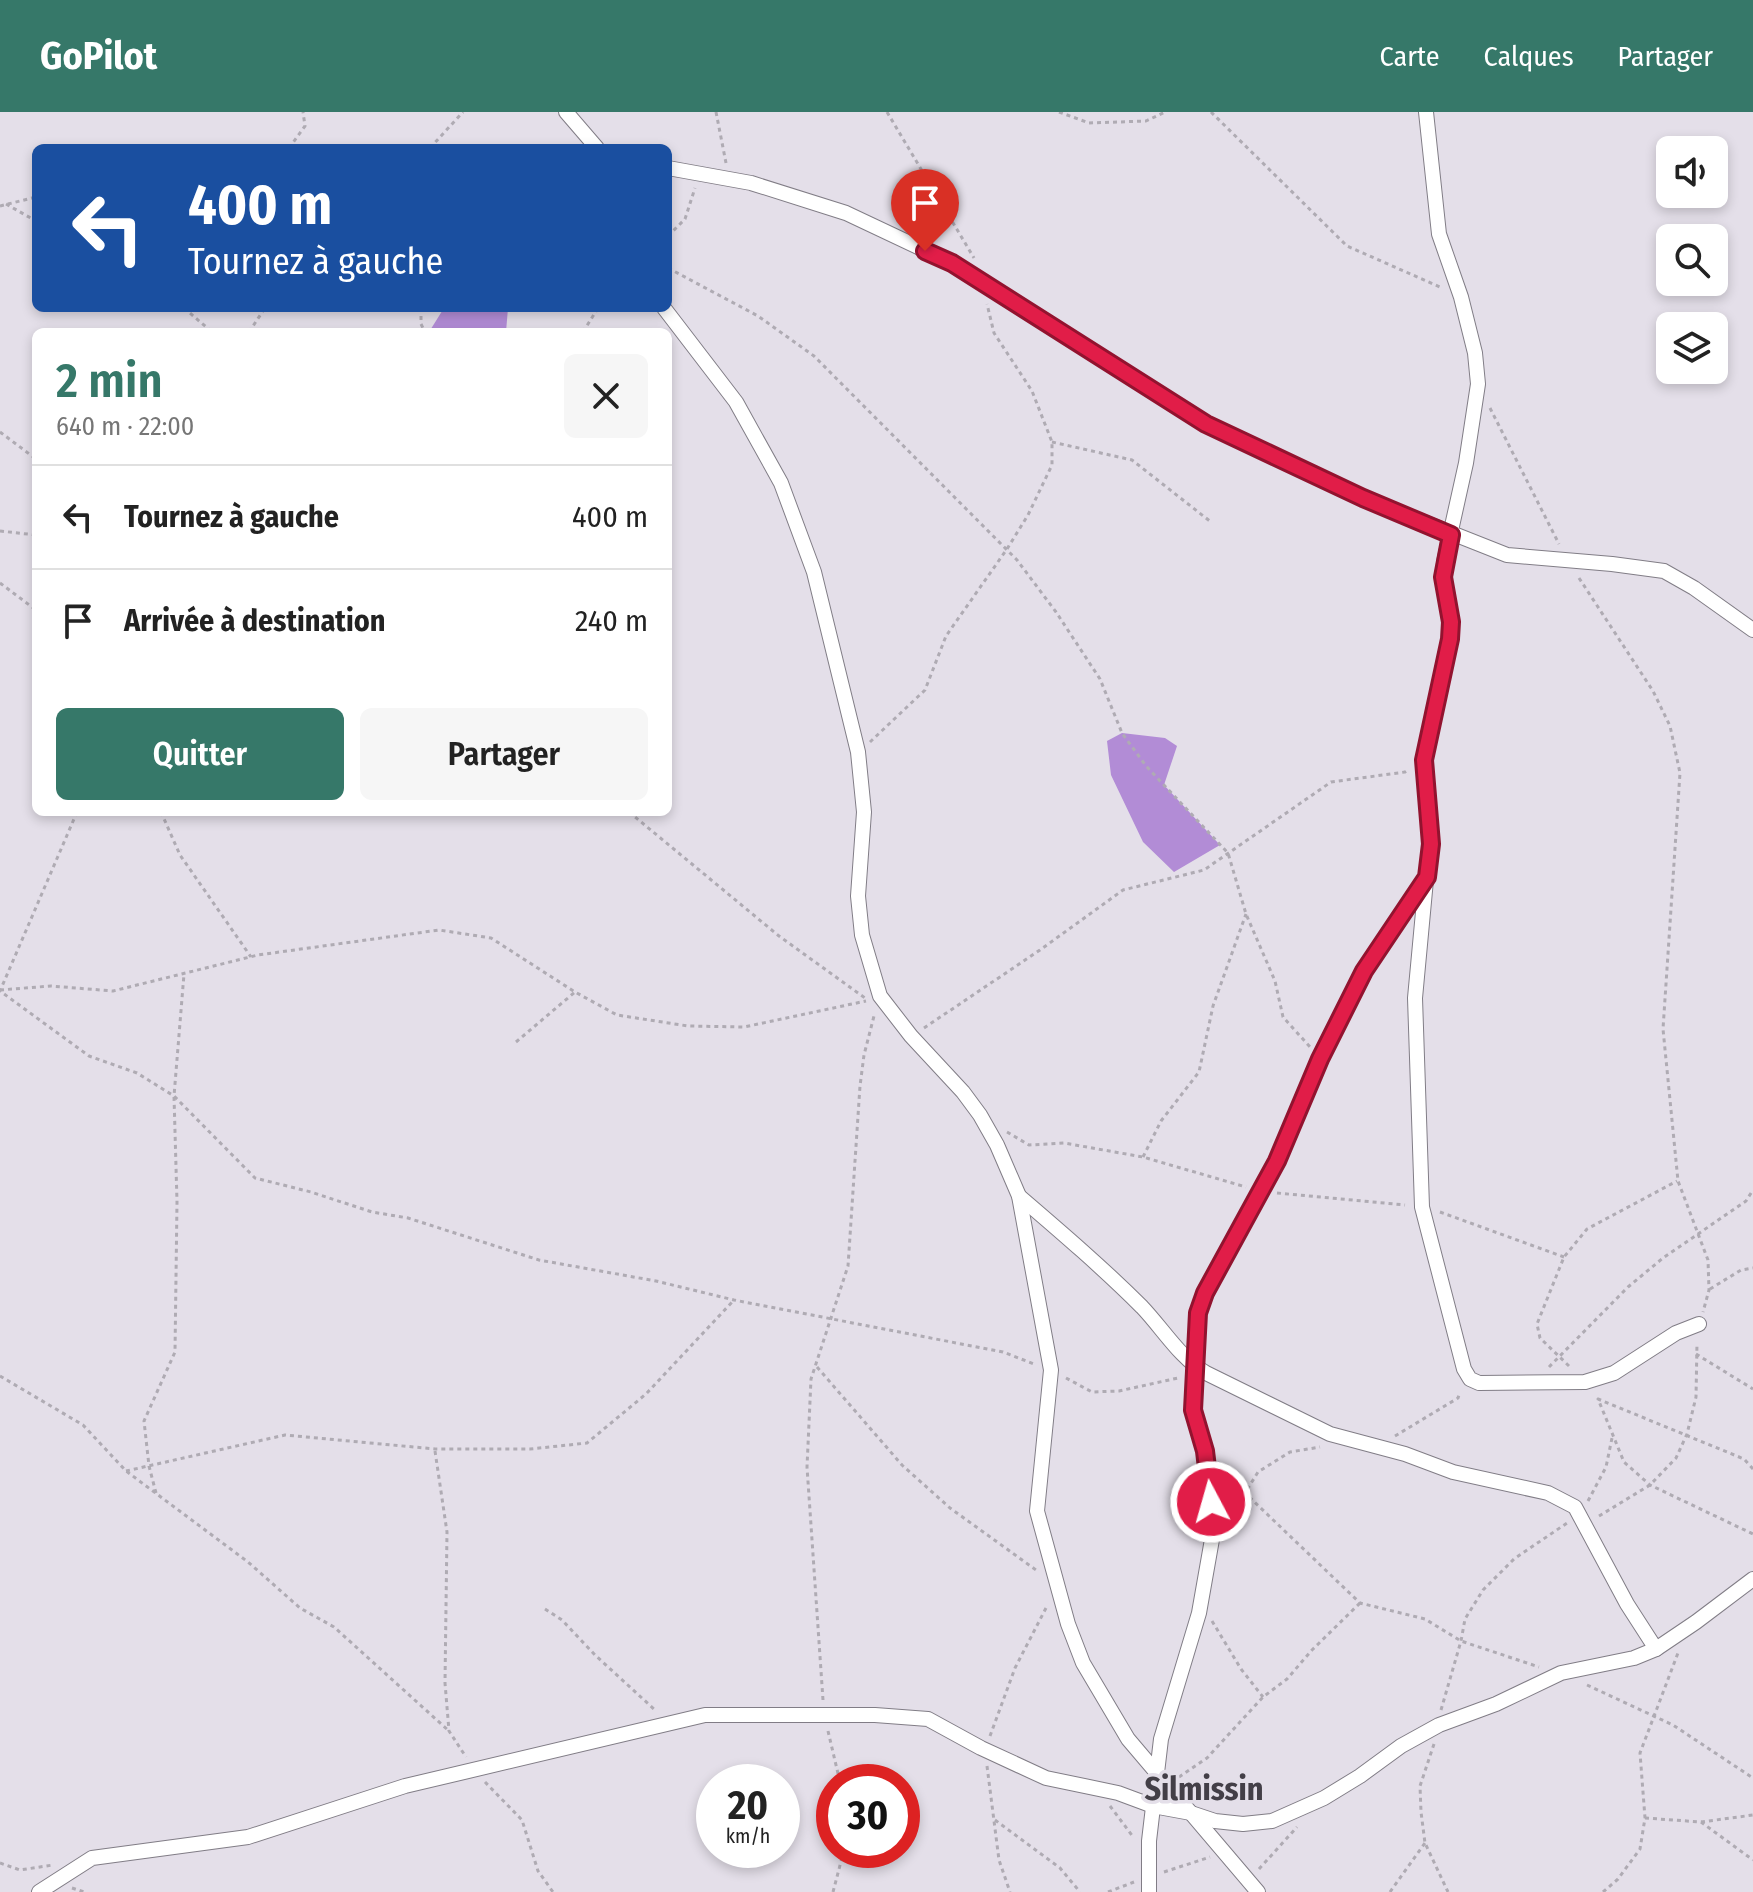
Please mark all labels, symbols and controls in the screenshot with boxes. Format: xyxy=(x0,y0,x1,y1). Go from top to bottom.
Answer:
text: GoPilot xyxy=(40,33,157,79)
text: Carte xyxy=(1380,40,1440,73)
text: Calques xyxy=(1484,40,1574,73)
text: Partager xyxy=(1618,40,1713,73)
map controls xyxy=(1656,136,1728,384)
button: sound xyxy=(1656,136,1728,208)
pin xyxy=(891,169,959,251)
text: 400 m xyxy=(188,172,332,239)
icon: left xyxy=(56,176,160,280)
icon: arrive xyxy=(903,181,947,225)
button: search xyxy=(1656,224,1728,296)
text: Tournez à gauche xyxy=(188,240,443,284)
button: layers xyxy=(1656,312,1728,384)
text: 2 min xyxy=(56,352,163,410)
button: close xyxy=(564,354,648,438)
text: 640 m · 22:00 xyxy=(56,411,194,442)
icon: left xyxy=(56,495,100,539)
text: Tournez à gauche xyxy=(124,499,339,535)
text: 400 m xyxy=(572,499,648,535)
icon: arrive xyxy=(56,599,100,643)
text: Arrivée à destination xyxy=(124,603,385,639)
text: 240 m xyxy=(575,603,648,639)
button: Quitter xyxy=(56,708,344,800)
button: Partager xyxy=(360,708,648,800)
position arrow xyxy=(1169,1460,1253,1544)
speed limit sign: 30 xyxy=(816,1764,920,1868)
district label: Silmissin xyxy=(1144,1770,1264,1808)
text: 20 xyxy=(728,1782,768,1830)
text: km/h xyxy=(726,1824,770,1848)

